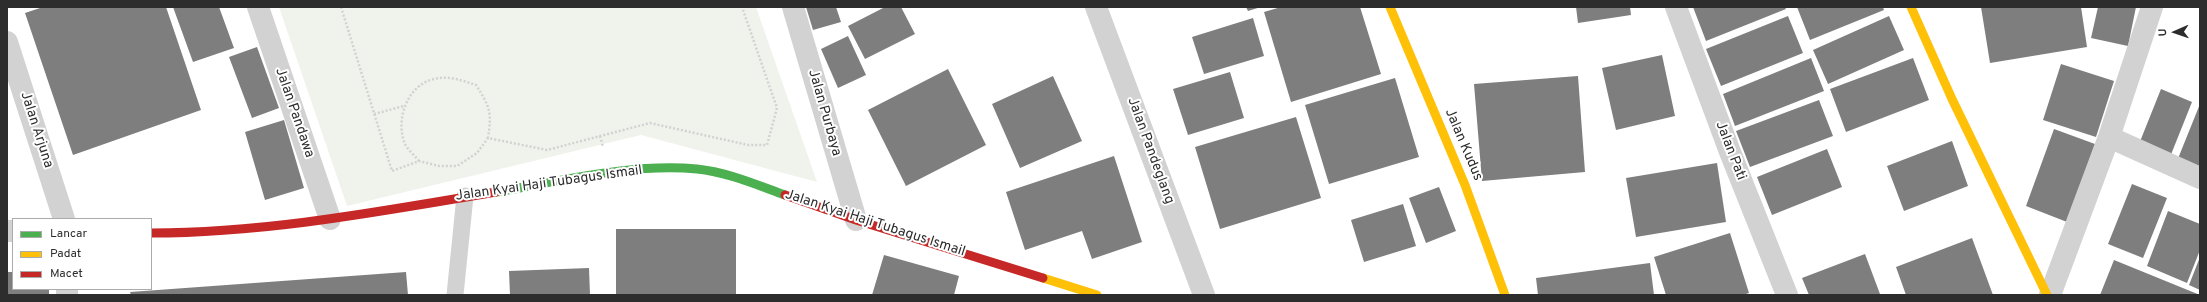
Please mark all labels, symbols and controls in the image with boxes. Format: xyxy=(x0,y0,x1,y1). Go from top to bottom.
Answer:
north arrow xyxy=(2155,12,2195,52)
text: U xyxy=(2156,28,2170,37)
street label: Jalan Pandawa xyxy=(271,66,317,160)
street label: Jalan Purbaya xyxy=(804,68,844,158)
street label: Jalan Arjuna xyxy=(16,90,56,170)
street label: Jalan Pandeglang xyxy=(1123,95,1177,207)
street label: Jalan Kudus xyxy=(1440,106,1486,184)
street label: Jalan Pati xyxy=(1711,119,1749,183)
street label: Jalan Kyai Haji Tubagus Ismail xyxy=(455,163,643,205)
street label: Jalan Kyai Haji Tubagus Ismail xyxy=(783,187,967,261)
legend xyxy=(12,218,152,290)
text: Lancar xyxy=(50,226,87,242)
text: Padat xyxy=(50,246,81,262)
text: Macet xyxy=(50,266,83,282)

